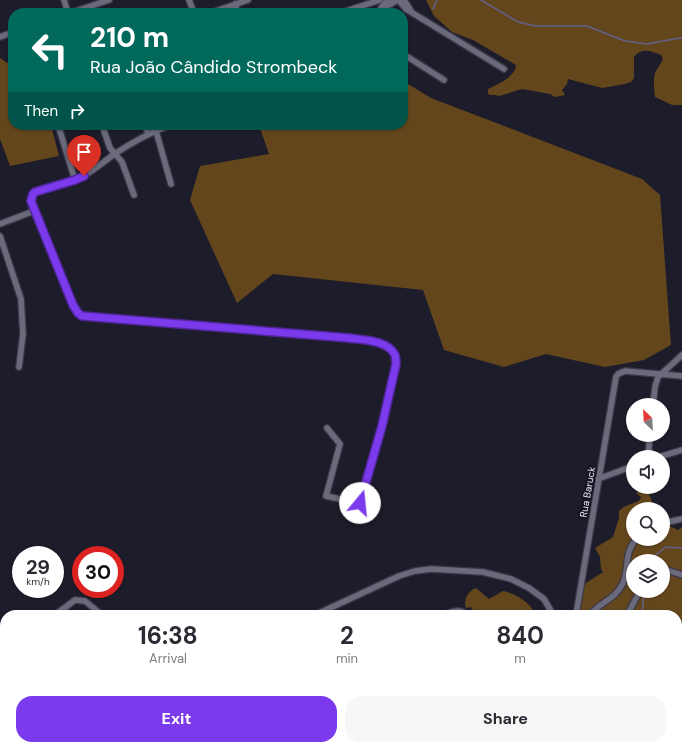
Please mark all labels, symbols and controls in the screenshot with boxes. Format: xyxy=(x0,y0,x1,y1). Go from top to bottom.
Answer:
text: 210 m xyxy=(90,19,169,56)
icon: left xyxy=(24,24,76,76)
text: Rua João Cândido Strombeck xyxy=(90,55,337,79)
icon: right xyxy=(66,100,88,122)
text: Then xyxy=(24,101,58,121)
pin xyxy=(67,135,101,176)
icon: arrive xyxy=(73,141,95,163)
north arrow xyxy=(626,398,670,442)
map controls xyxy=(626,398,670,598)
button: sound xyxy=(626,450,670,494)
street label: Rua Baruck xyxy=(577,466,598,519)
position arrow xyxy=(339,482,381,524)
button: search xyxy=(626,502,670,546)
speed limit sign: 30 xyxy=(72,546,124,598)
text: 29 xyxy=(26,554,50,580)
button: layers xyxy=(626,554,670,598)
text: km/h xyxy=(26,575,50,588)
text: 16:38 xyxy=(138,620,198,651)
text: 2 xyxy=(340,620,354,651)
text: 840 xyxy=(496,620,544,651)
text: Arrival xyxy=(149,650,187,667)
text: min xyxy=(336,650,358,667)
text: m xyxy=(514,650,526,667)
button: Exit xyxy=(16,696,337,742)
button: Share xyxy=(345,696,666,742)

